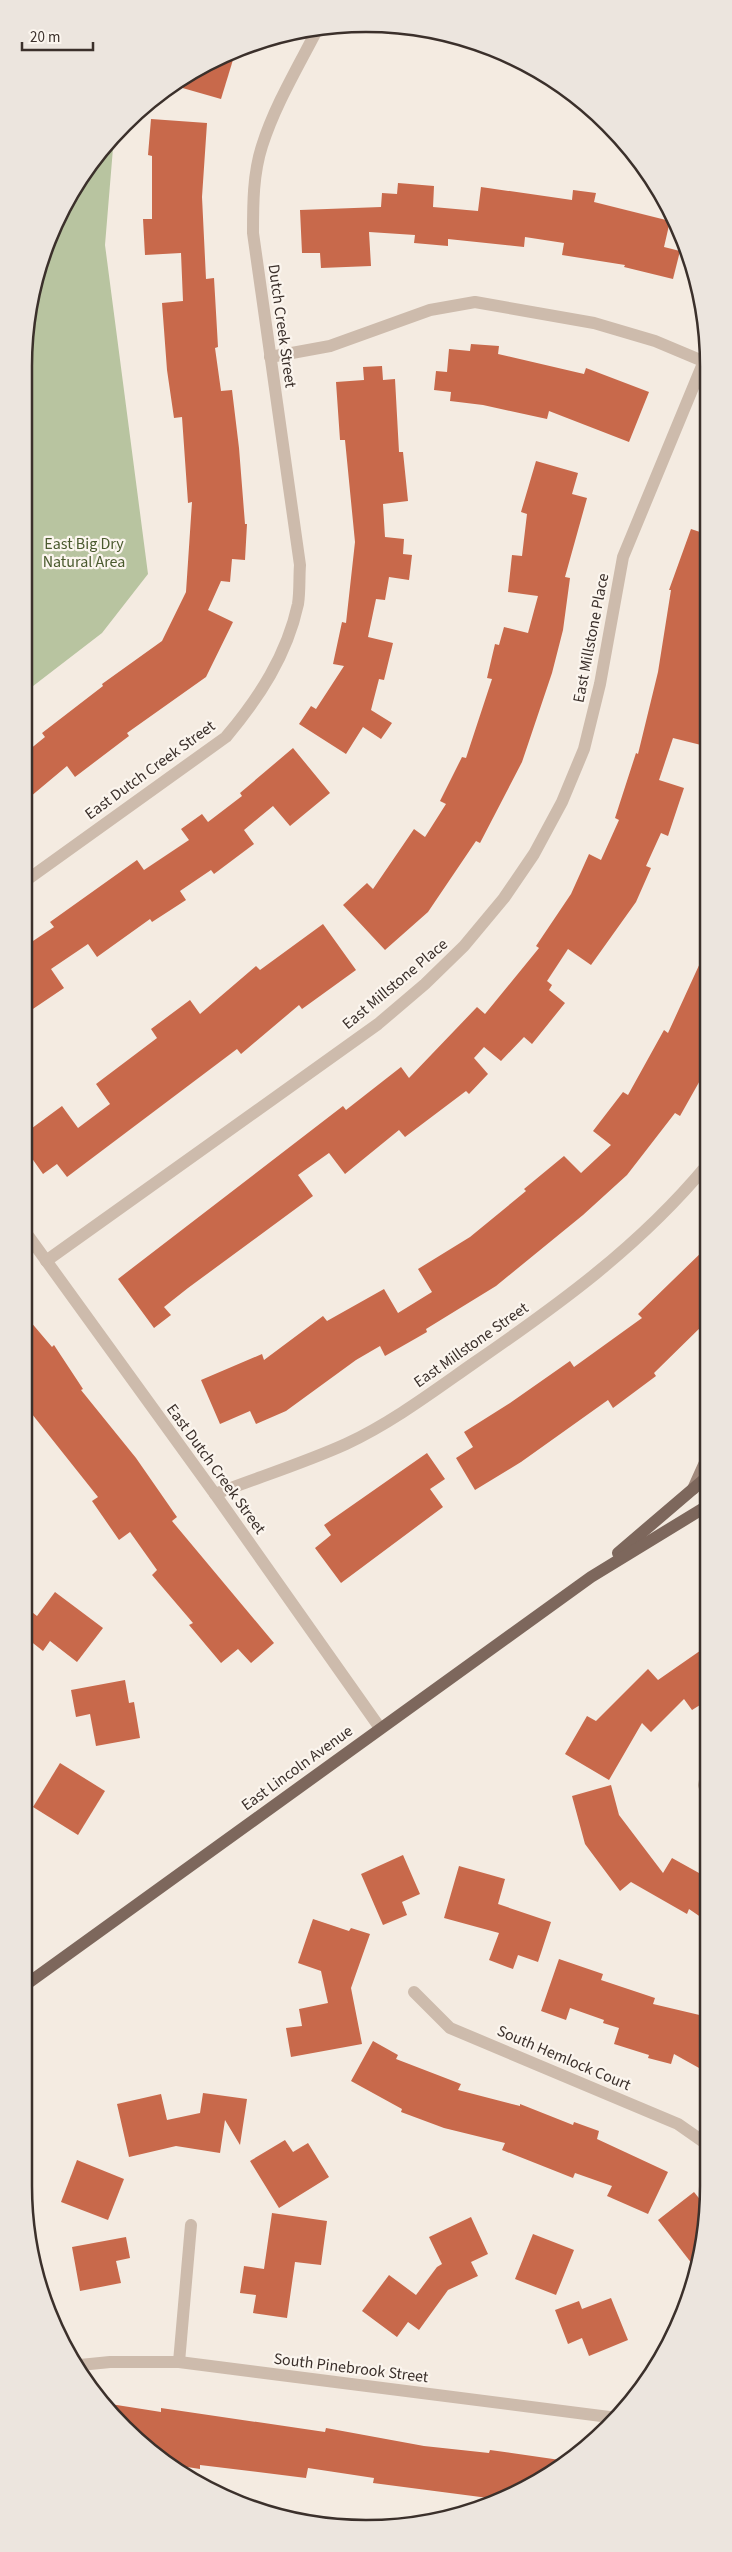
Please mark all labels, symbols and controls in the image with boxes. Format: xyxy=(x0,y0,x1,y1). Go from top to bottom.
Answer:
scale bar xyxy=(22,20,94,52)
text: 20 m xyxy=(30,27,60,48)
street label: Dutch Creek Street xyxy=(262,263,302,390)
park label: East Big Dry Natural Area xyxy=(43,533,125,573)
street label: East Millstone Place xyxy=(568,571,614,705)
street label: East Dutch Creek Street xyxy=(80,715,220,825)
street label: East Millstone Place xyxy=(338,933,452,1035)
street label: East Millstone Street xyxy=(409,1297,533,1393)
street label: East Dutch Creek Street xyxy=(161,1399,271,1539)
street label: East Lincoln Avenue xyxy=(237,1720,357,1816)
street label: South Hemlock Court xyxy=(494,2020,635,2096)
street label: South Pinebrook Street xyxy=(272,2348,430,2388)

